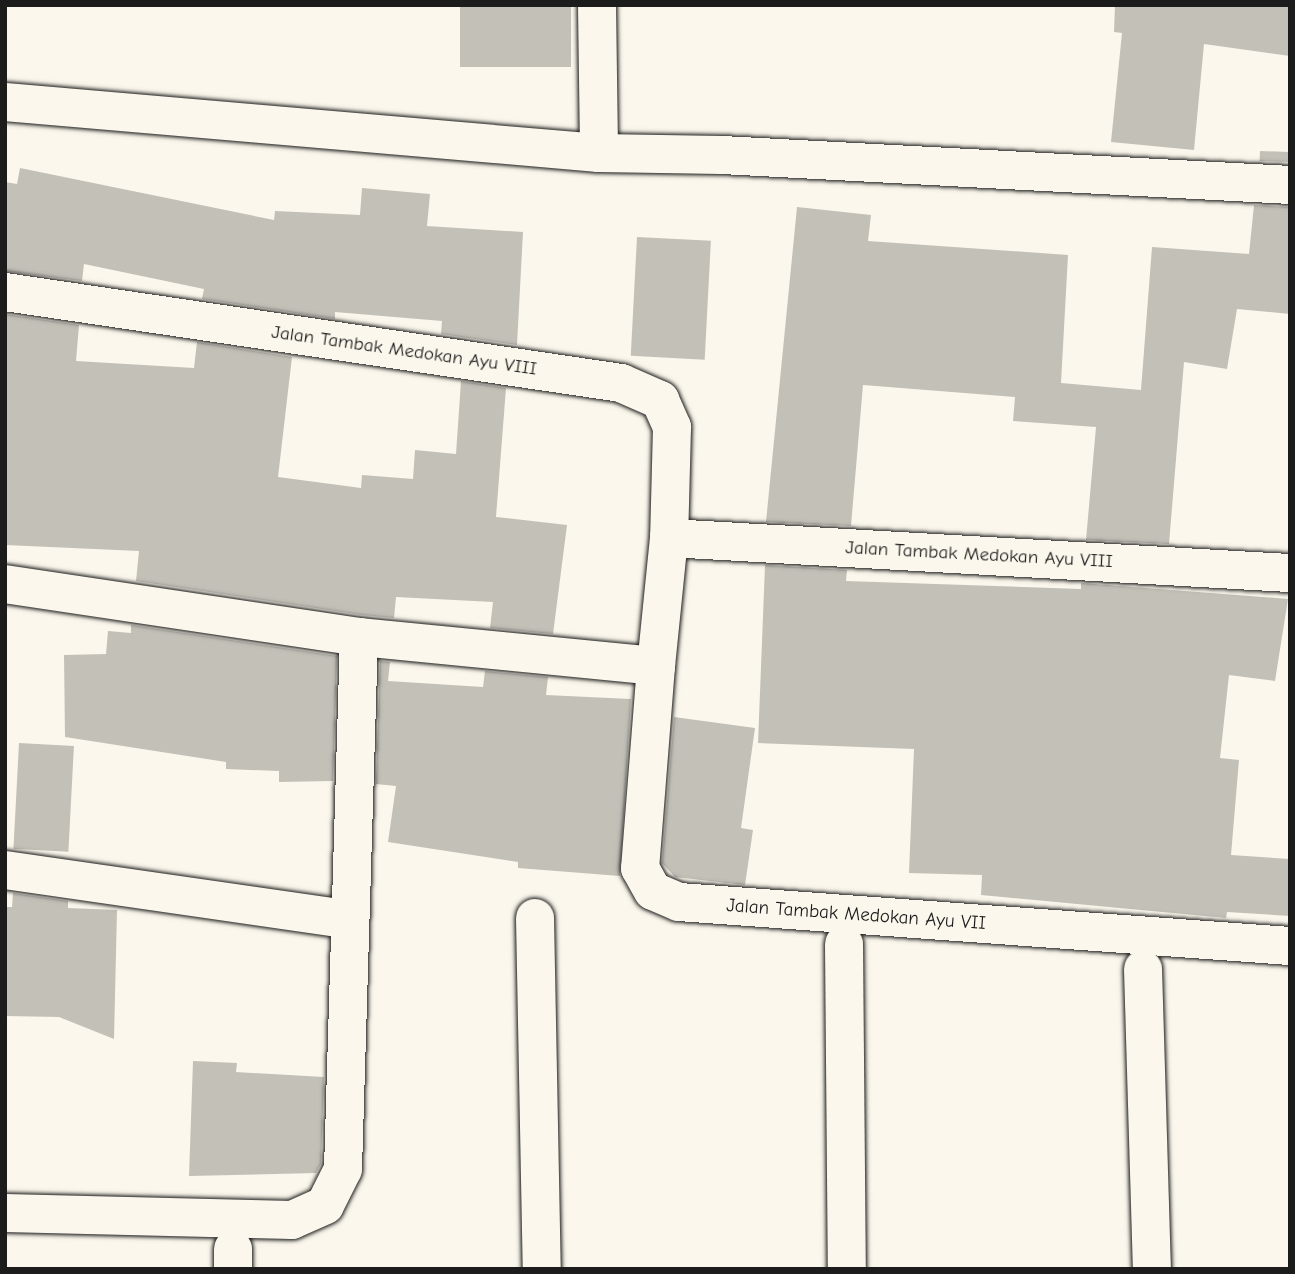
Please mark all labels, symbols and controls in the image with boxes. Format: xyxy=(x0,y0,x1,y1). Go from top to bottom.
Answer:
street label: Jalan Tambak Medokan Ayu VIII xyxy=(270,321,538,381)
street label: Jalan Tambak Medokan Ayu VIII xyxy=(845,537,1113,573)
street label: Jalan Tambak Medokan Ayu VII xyxy=(725,895,987,935)

